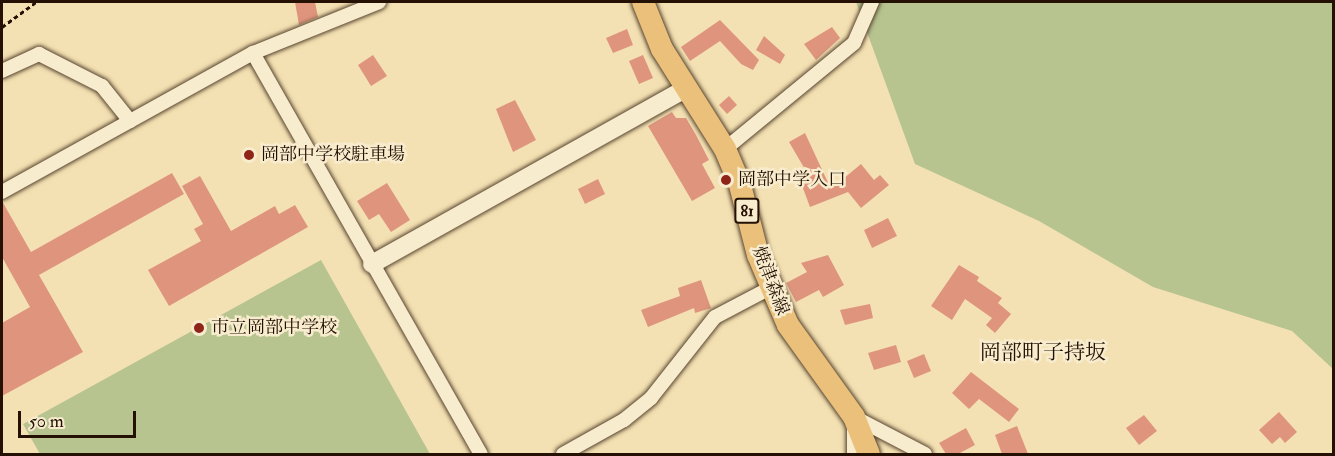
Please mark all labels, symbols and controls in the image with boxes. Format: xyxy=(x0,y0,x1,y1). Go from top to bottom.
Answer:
place label: 岡部中学校駐車場 xyxy=(261,144,405,166)
marker: 岡部中学校駐車場 xyxy=(242,148,256,162)
place label: 岡部中学入口 xyxy=(738,169,846,191)
marker: 岡部中学入口 xyxy=(719,173,733,187)
road number: 81 xyxy=(734,198,760,224)
street label: 焼津森線 xyxy=(747,244,793,318)
place label: 市立岡部中学校 xyxy=(211,317,337,339)
marker: 市立岡部中学校 xyxy=(192,321,206,335)
district label: 岡部町子持坂 xyxy=(980,340,1106,366)
scale bar xyxy=(21,399,140,437)
text: 50 m xyxy=(29,410,64,433)

